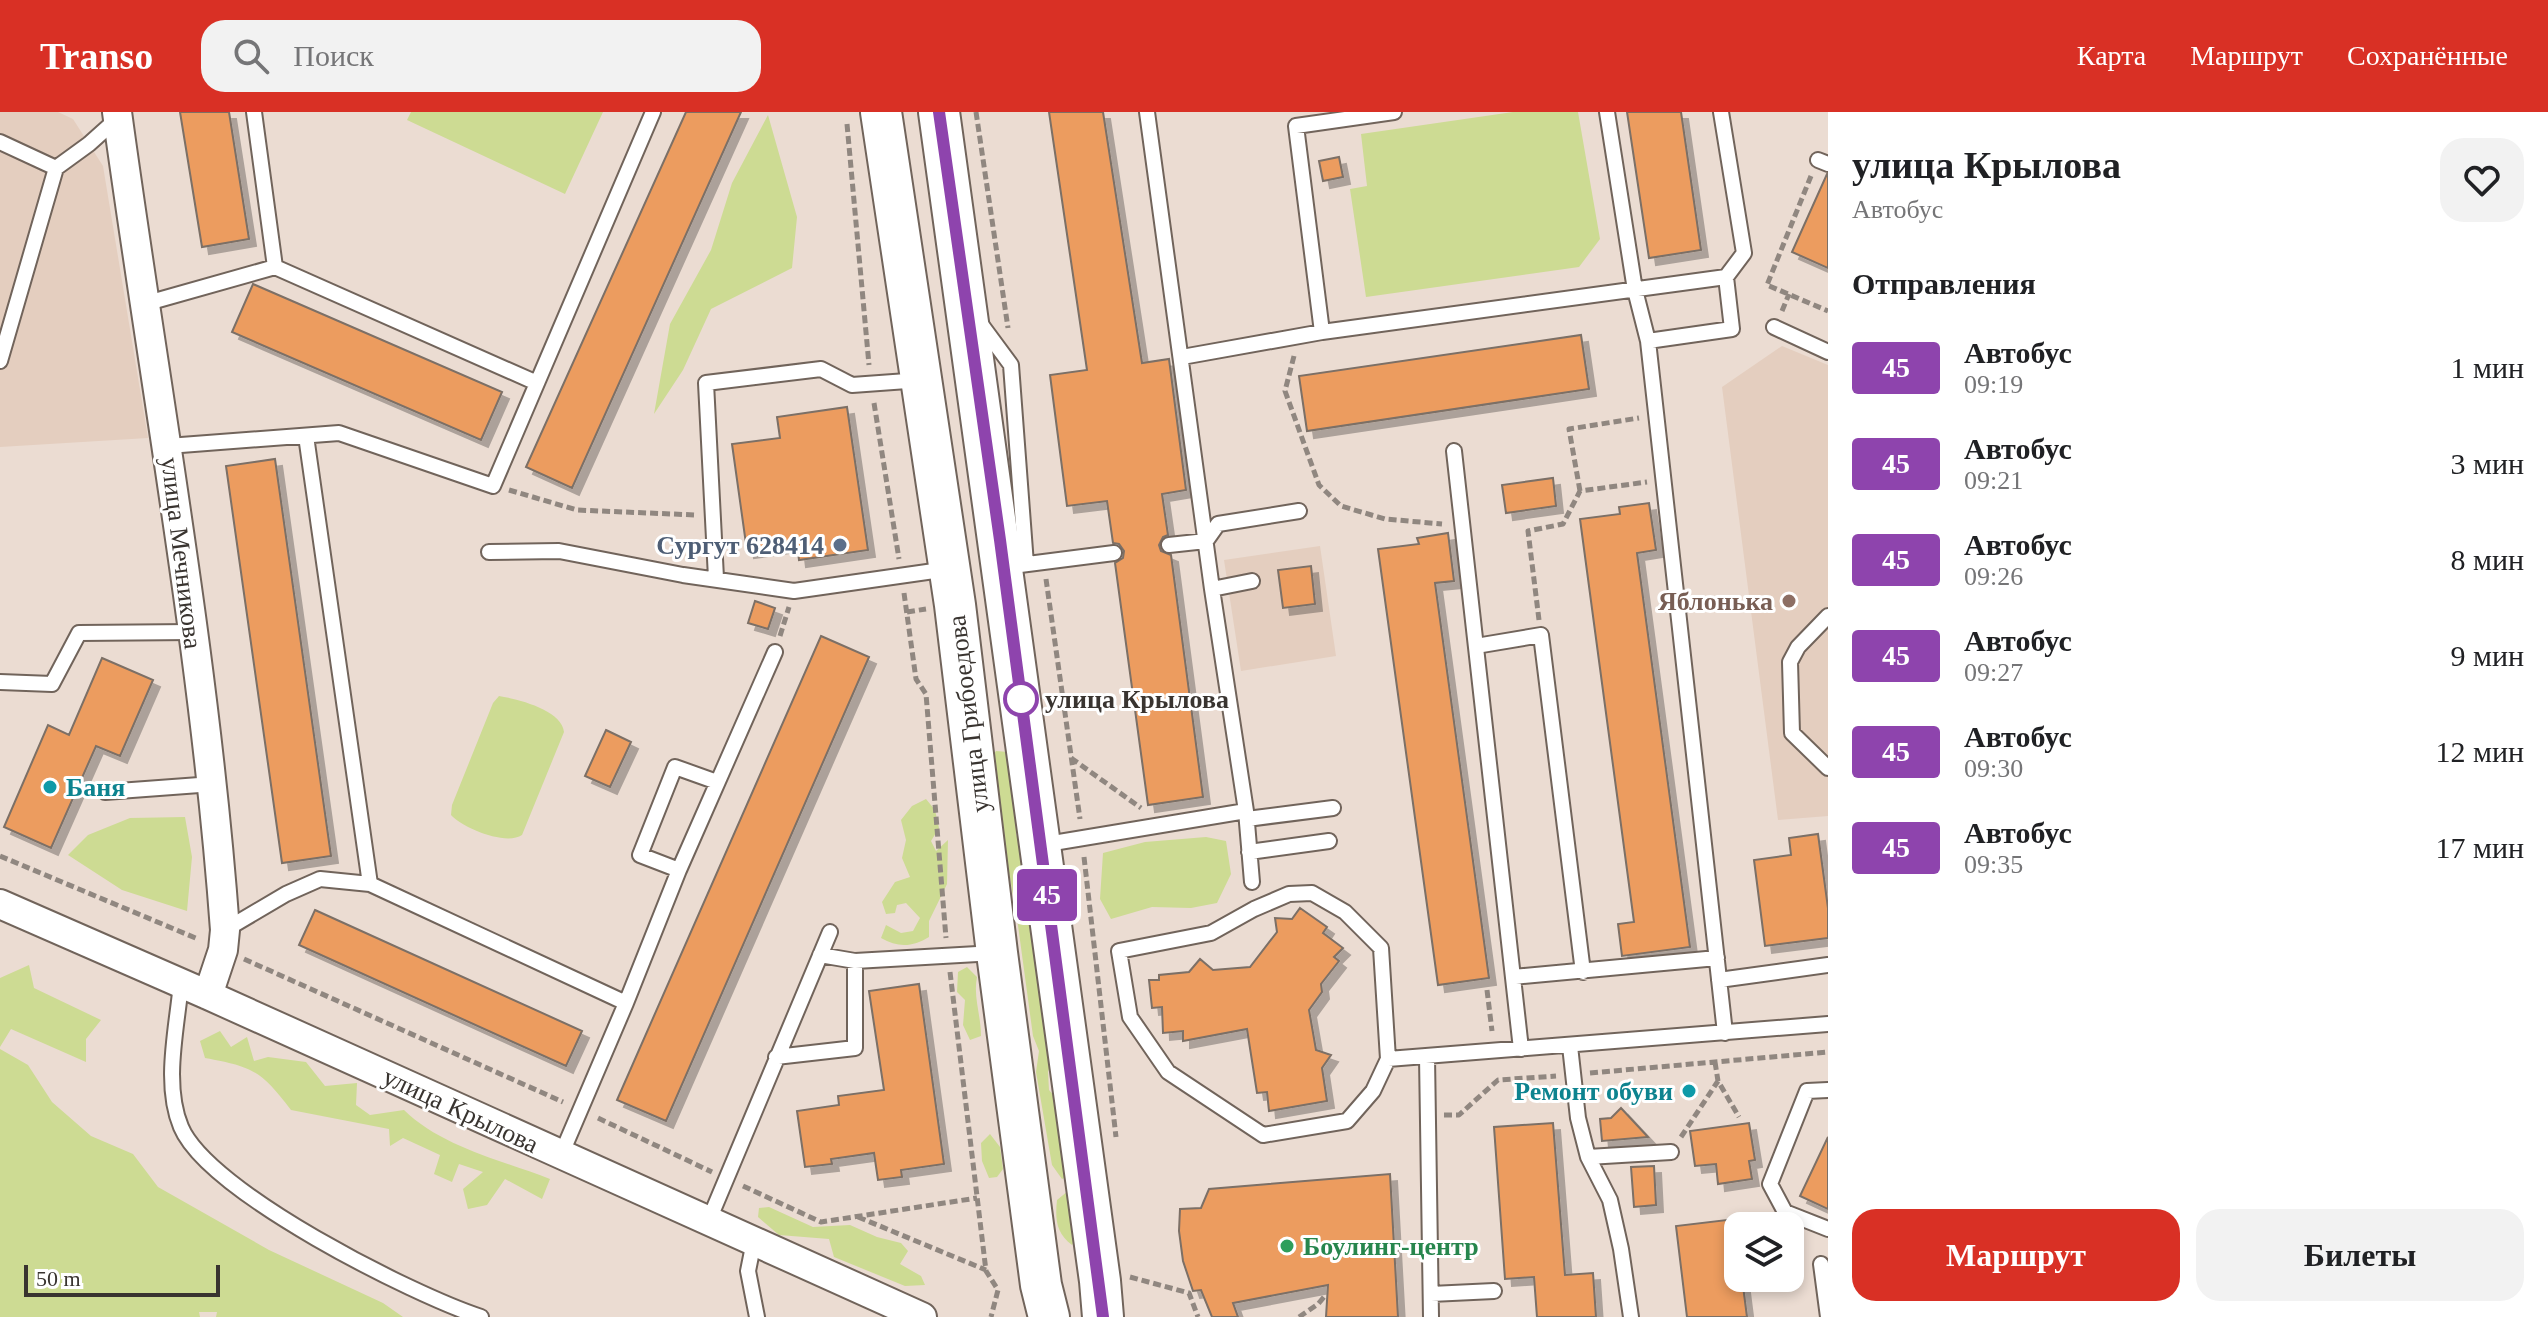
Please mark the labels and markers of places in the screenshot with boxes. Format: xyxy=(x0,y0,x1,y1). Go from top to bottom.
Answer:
place label: Сургут 628414 xyxy=(656,531,824,560)
marker: Сургут 628414 xyxy=(831,536,849,554)
place label: Яблонька xyxy=(1658,587,1773,616)
marker: Яблонька xyxy=(1780,592,1798,610)
marker: улица Крылова xyxy=(1004,682,1038,716)
place label: улица Крылова xyxy=(1045,685,1229,714)
place label: Баня xyxy=(66,773,125,802)
marker: Баня xyxy=(41,778,59,796)
place label: Ремонт обуви xyxy=(1514,1077,1673,1106)
marker: Ремонт обуви xyxy=(1680,1082,1698,1100)
place label: Боулинг-центр xyxy=(1303,1232,1479,1261)
marker: Боулинг-центр xyxy=(1278,1237,1296,1255)

